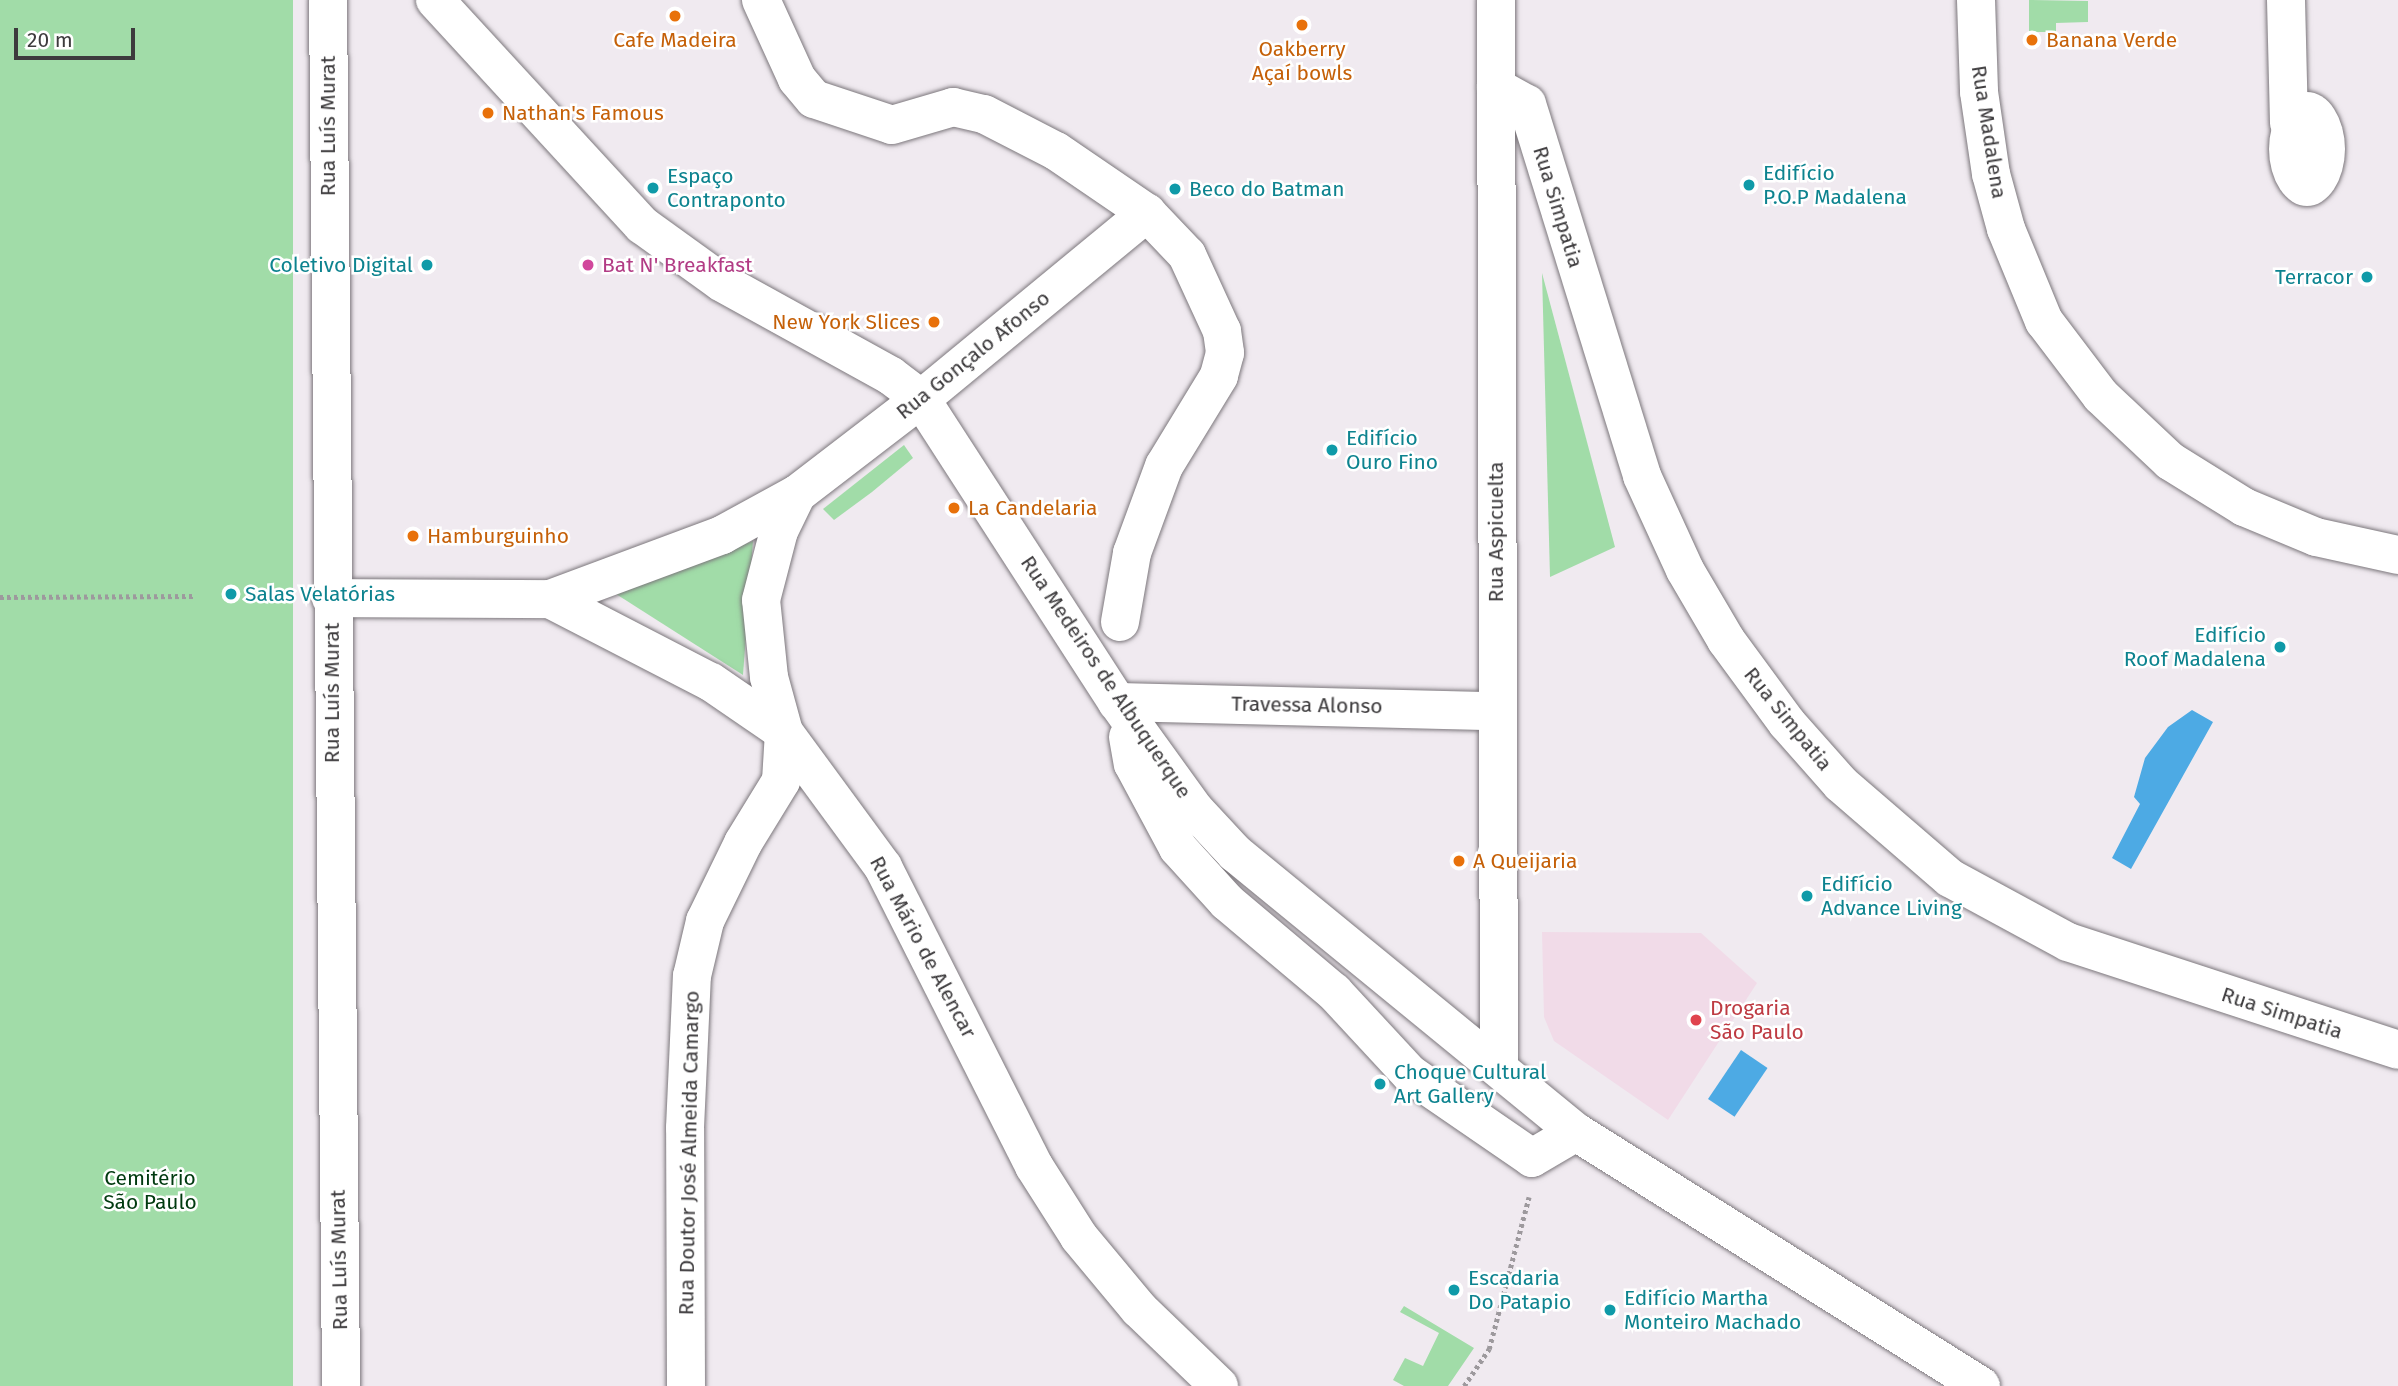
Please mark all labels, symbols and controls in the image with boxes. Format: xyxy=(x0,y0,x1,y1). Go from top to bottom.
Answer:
marker: Cafe Madeira xyxy=(667,8,683,24)
scale bar xyxy=(18,14,138,58)
marker: Oakberry Açaí bowls xyxy=(1294,17,1310,33)
text: 20 m xyxy=(27,27,73,53)
place label: Cafe Madeira xyxy=(613,27,737,53)
place label: Banana Verde xyxy=(2046,27,2177,53)
marker: Banana Verde xyxy=(2024,32,2040,48)
place label: Oakberry Açaí bowls xyxy=(1252,36,1352,86)
street label: Rua Luís Murat xyxy=(315,56,341,196)
street label: Rua Madalena xyxy=(1966,64,2012,200)
place label: Nathan's Famous xyxy=(502,100,664,126)
marker: Nathan's Famous xyxy=(480,105,496,121)
street label: Rua Simpatia xyxy=(1528,143,1588,271)
place label: Edifício P.O.P Madalena xyxy=(1763,160,1907,210)
place label: Espaço Contraponto xyxy=(667,163,786,213)
place label: Beco do Batman xyxy=(1189,176,1345,202)
marker: Edifício P.O.P Madalena xyxy=(1741,177,1757,193)
marker: Espaço Contraponto xyxy=(645,180,661,196)
marker: Beco do Batman xyxy=(1167,181,1183,197)
place label: Coletivo Digital xyxy=(269,252,413,278)
place label: Bat N' Breakfast xyxy=(602,252,753,278)
marker: Coletivo Digital xyxy=(419,257,435,273)
marker: Bat N' Breakfast xyxy=(580,257,596,273)
place label: Terracor xyxy=(2275,264,2353,290)
marker: Terracor xyxy=(2359,269,2375,285)
street label: Rua Gonçalo Afonso xyxy=(891,285,1055,425)
place label: New York Slices xyxy=(772,309,920,335)
marker: New York Slices xyxy=(926,314,942,330)
place label: Edifício Ouro Fino xyxy=(1346,425,1438,475)
marker: Edifício Ouro Fino xyxy=(1324,442,1340,458)
street label: Rua Aspicuelta xyxy=(1483,462,1509,602)
place label: La Candelaria xyxy=(968,495,1097,521)
marker: La Candelaria xyxy=(946,500,962,516)
place label: Hamburguinho xyxy=(427,523,569,549)
marker: Hamburguinho xyxy=(405,528,421,544)
street label: Rua Medeiros de Albuquerque xyxy=(1015,551,1197,803)
place label: Salas Velatórias xyxy=(245,581,395,607)
marker: Salas Velatórias xyxy=(223,586,239,602)
place label: Edifício Roof Madalena xyxy=(2124,622,2266,672)
street label: Rua Luís Murat xyxy=(319,623,345,763)
marker: Edifício Roof Madalena xyxy=(2272,639,2288,655)
street label: Rua Simpatia xyxy=(1739,662,1837,776)
street label: Travessa Alonso xyxy=(1231,691,1383,719)
place label: A Queijaria xyxy=(1473,848,1577,874)
street label: Rua Mário de Alencar xyxy=(864,852,982,1042)
marker: A Queijaria xyxy=(1451,853,1467,869)
place label: Edifício Advance Living xyxy=(1821,871,1962,921)
marker: Edifício Advance Living xyxy=(1799,888,1815,904)
street label: Rua Simpatia xyxy=(2218,982,2346,1044)
street label: Rua Doutor José Almeida Camargo xyxy=(674,990,704,1316)
place label: Drogaria São Paulo xyxy=(1710,995,1804,1045)
marker: Drogaria São Paulo xyxy=(1688,1012,1704,1028)
place label: Choque Cultural Art Gallery xyxy=(1394,1059,1546,1109)
marker: Choque Cultural Art Gallery xyxy=(1372,1076,1388,1092)
park label: Cemitério São Paulo xyxy=(103,1165,197,1215)
street label: Rua Luís Murat xyxy=(325,1190,353,1330)
place label: Escadaria Do Patapio xyxy=(1468,1265,1571,1315)
marker: Escadaria Do Patapio xyxy=(1446,1282,1462,1298)
place label: Edifício Martha Monteiro Machado xyxy=(1624,1285,1801,1335)
marker: Edifício Martha Monteiro Machado xyxy=(1602,1302,1618,1318)

